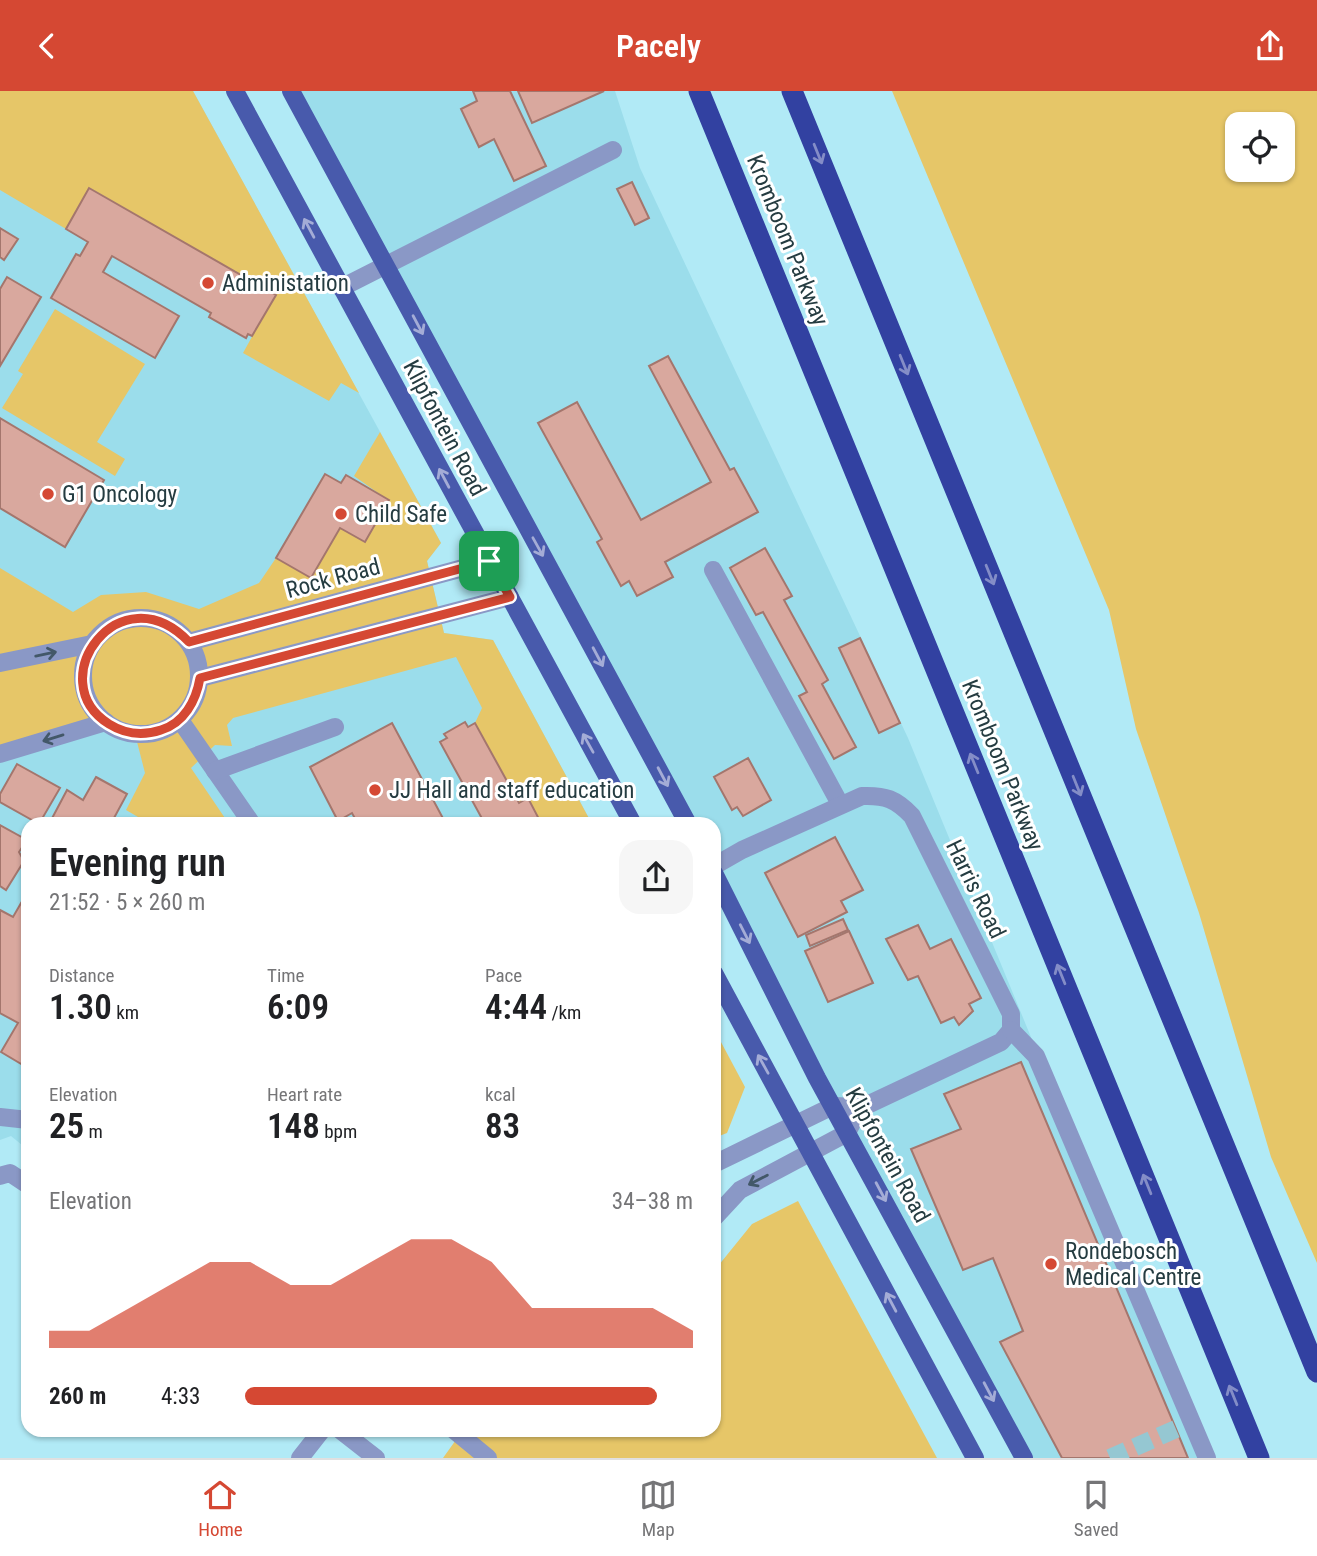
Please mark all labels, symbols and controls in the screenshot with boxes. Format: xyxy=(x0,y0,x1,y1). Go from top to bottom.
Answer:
icon: back xyxy=(28,27,66,65)
text: Pacely xyxy=(616,27,701,65)
icon: share xyxy=(1251,27,1289,65)
map controls xyxy=(1225,112,1295,182)
button: locate xyxy=(1225,112,1295,182)
one-way arrow xyxy=(812,143,825,164)
street label: Kromboom Parkway xyxy=(741,151,834,330)
one-way arrow xyxy=(301,218,315,238)
place label: Administation xyxy=(222,270,349,297)
marker: Administation xyxy=(200,275,216,291)
one-way arrow xyxy=(411,315,425,335)
one-way arrow xyxy=(898,353,911,375)
street label: Klipfontein Road xyxy=(397,356,492,501)
one-way arrow xyxy=(437,469,451,489)
place label: G1 Oncology xyxy=(62,481,178,508)
marker: G1 Oncology xyxy=(40,486,56,502)
place label: Child Safe xyxy=(355,501,447,528)
marker: Child Safe xyxy=(333,506,349,522)
pin xyxy=(459,531,519,591)
one-way arrow xyxy=(532,536,545,557)
icon: arrive xyxy=(470,542,508,580)
street label: Rock Road xyxy=(283,553,383,604)
one-way arrow xyxy=(985,564,998,586)
one-way arrow xyxy=(34,646,57,660)
one-way arrow xyxy=(592,646,606,666)
street label: Kromboom Parkway xyxy=(956,676,1049,855)
one-way arrow xyxy=(42,733,64,746)
one-way arrow xyxy=(581,733,595,754)
one-way arrow xyxy=(967,753,980,775)
one-way arrow xyxy=(656,766,670,787)
one-way arrow xyxy=(1071,774,1084,796)
place label: JJ Hall and staff education xyxy=(389,777,634,804)
marker: JJ Hall and staff education xyxy=(367,782,383,798)
street label: Harris Road xyxy=(940,835,1011,943)
button: share xyxy=(619,840,693,914)
text: Evening run xyxy=(49,841,226,885)
text: 21:52 · 5 × 260 m xyxy=(49,889,205,916)
one-way arrow xyxy=(738,923,752,944)
one-way arrow xyxy=(1053,963,1066,985)
text: Distance xyxy=(49,964,114,987)
text: Time xyxy=(267,964,304,987)
text: Pace xyxy=(485,964,522,987)
text: 1.30 xyxy=(49,987,112,1028)
text: 6:09 xyxy=(267,987,329,1028)
text: 4:44 xyxy=(485,987,547,1028)
text: km xyxy=(112,1001,139,1024)
text: /km xyxy=(547,1001,581,1024)
one-way arrow xyxy=(756,1054,770,1074)
text: Elevation xyxy=(49,1083,117,1106)
text: Heart rate xyxy=(267,1083,342,1106)
text: kcal xyxy=(485,1083,516,1106)
street label: Klipfontein Road xyxy=(839,1083,936,1227)
text: 25 xyxy=(49,1106,84,1147)
text: 148 xyxy=(267,1106,320,1147)
text: 83 xyxy=(485,1106,520,1147)
text: m xyxy=(84,1120,103,1143)
text: bpm xyxy=(320,1120,357,1143)
one-way arrow xyxy=(748,1174,769,1187)
one-way arrow xyxy=(1140,1174,1153,1196)
one-way arrow xyxy=(874,1181,888,1202)
text: Elevation xyxy=(49,1188,132,1215)
text: 34–38 m xyxy=(612,1188,693,1215)
place label: Rondebosch Medical Centre xyxy=(1065,1238,1201,1291)
marker: Rondebosch Medical Centre xyxy=(1043,1256,1059,1272)
one-way arrow xyxy=(884,1293,898,1313)
one-way arrow xyxy=(982,1382,996,1402)
text: 260 m xyxy=(49,1383,106,1410)
text: 4:33 xyxy=(161,1383,200,1410)
one-way arrow xyxy=(1226,1385,1239,1406)
tab: Home xyxy=(198,1476,243,1541)
tab: Map xyxy=(639,1476,677,1541)
tab: Saved xyxy=(1074,1476,1119,1541)

